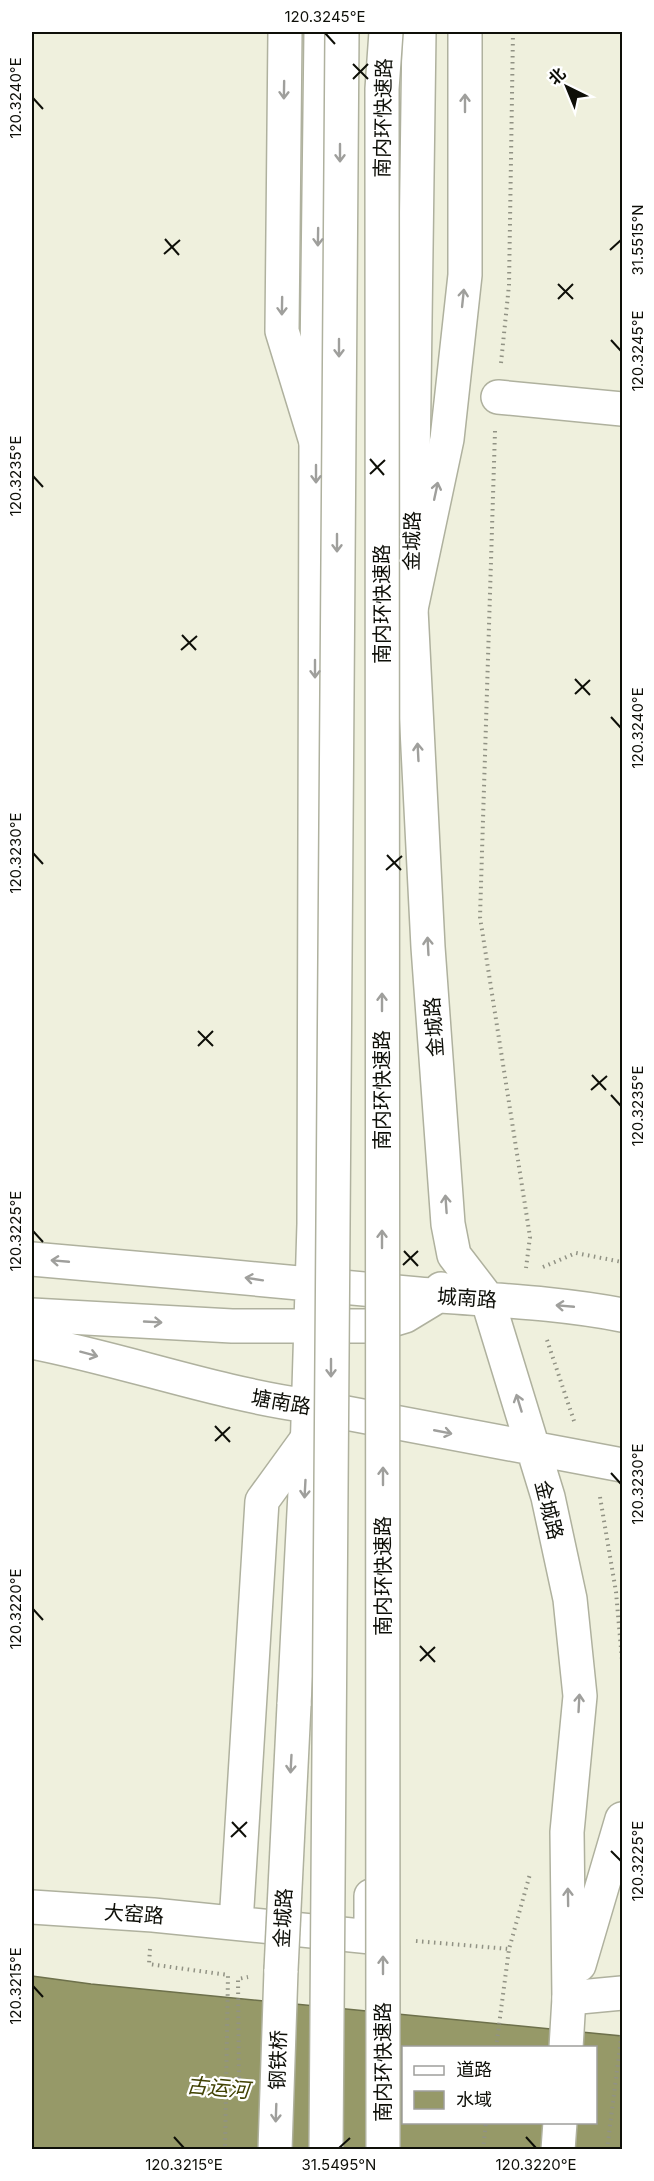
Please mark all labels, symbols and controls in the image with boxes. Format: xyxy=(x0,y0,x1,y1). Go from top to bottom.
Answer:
text: 120.3245°E xyxy=(284,7,366,26)
text: 120.3240°E xyxy=(6,57,25,139)
north arrow xyxy=(537,57,597,117)
street label: 南内环快速路 xyxy=(370,58,396,178)
text: 北 xyxy=(544,63,569,89)
one-way arrow xyxy=(279,79,290,99)
one-way arrow xyxy=(459,93,471,113)
one-way arrow xyxy=(334,142,346,162)
text: 31.5515°N xyxy=(628,204,647,276)
one-way arrow xyxy=(312,226,324,246)
one-way arrow xyxy=(458,288,469,308)
one-way arrow xyxy=(276,295,288,315)
text: 120.3245°E xyxy=(628,310,647,392)
one-way arrow xyxy=(333,337,345,357)
text: 120.3235°E xyxy=(6,436,25,516)
one-way arrow xyxy=(310,463,322,483)
one-way arrow xyxy=(431,481,442,501)
street label: 金城路 xyxy=(399,511,425,571)
one-way arrow xyxy=(332,532,343,552)
street label: 南内环快速路 xyxy=(370,544,394,664)
one-way arrow xyxy=(309,658,321,678)
text: 120.3240°E xyxy=(628,687,647,769)
one-way arrow xyxy=(413,742,424,762)
text: 120.3230°E xyxy=(6,812,25,894)
one-way arrow xyxy=(423,937,434,957)
one-way arrow xyxy=(376,993,388,1013)
street label: 金城路 xyxy=(420,996,448,1058)
street label: 南内环快速路 xyxy=(370,1030,394,1150)
text: 120.3235°E xyxy=(628,1066,647,1146)
text: 120.3225°E xyxy=(6,1191,25,1271)
one-way arrow xyxy=(441,1194,452,1214)
one-way arrow xyxy=(377,1230,388,1250)
one-way arrow xyxy=(50,1256,70,1267)
one-way arrow xyxy=(244,1273,264,1284)
street label: 城南路 xyxy=(436,1284,498,1312)
one-way arrow xyxy=(555,1300,575,1311)
one-way arrow xyxy=(142,1316,162,1327)
one-way arrow xyxy=(79,1349,98,1361)
one-way arrow xyxy=(326,1357,337,1377)
street label: 塘南路 xyxy=(249,1385,313,1419)
one-way arrow xyxy=(513,1394,524,1413)
one-way arrow xyxy=(433,1427,452,1438)
text: 120.3230°E xyxy=(628,1443,647,1525)
one-way arrow xyxy=(377,1467,389,1487)
street label: 金城路 xyxy=(530,1478,568,1542)
one-way arrow xyxy=(300,1479,311,1499)
street label: 南内环快速路 xyxy=(371,1516,395,1636)
text: 120.3220°E xyxy=(6,1568,25,1650)
one-way arrow xyxy=(573,1694,584,1713)
one-way arrow xyxy=(285,1753,296,1773)
text: 120.3225°E xyxy=(628,1821,647,1901)
street label: 金城路 xyxy=(269,1887,297,1949)
one-way arrow xyxy=(562,1888,574,1908)
street label: 大窑路 xyxy=(103,1900,165,1928)
text: 120.3215°E xyxy=(6,1947,25,2025)
one-way arrow xyxy=(377,1956,389,1976)
street label: 南内环快速路 xyxy=(371,2002,395,2122)
street label: 钢铁桥 xyxy=(265,2030,291,2090)
legend xyxy=(402,2046,597,2124)
text: 道路 xyxy=(456,2059,492,2080)
water label: 古运河 xyxy=(186,2072,254,2103)
text: 水域 xyxy=(456,2089,492,2110)
one-way arrow xyxy=(271,2102,282,2122)
text: 120.3215°E xyxy=(145,2155,223,2174)
text: 31.5495°N xyxy=(302,2155,376,2174)
text: 120.3220°E xyxy=(495,2155,577,2174)

